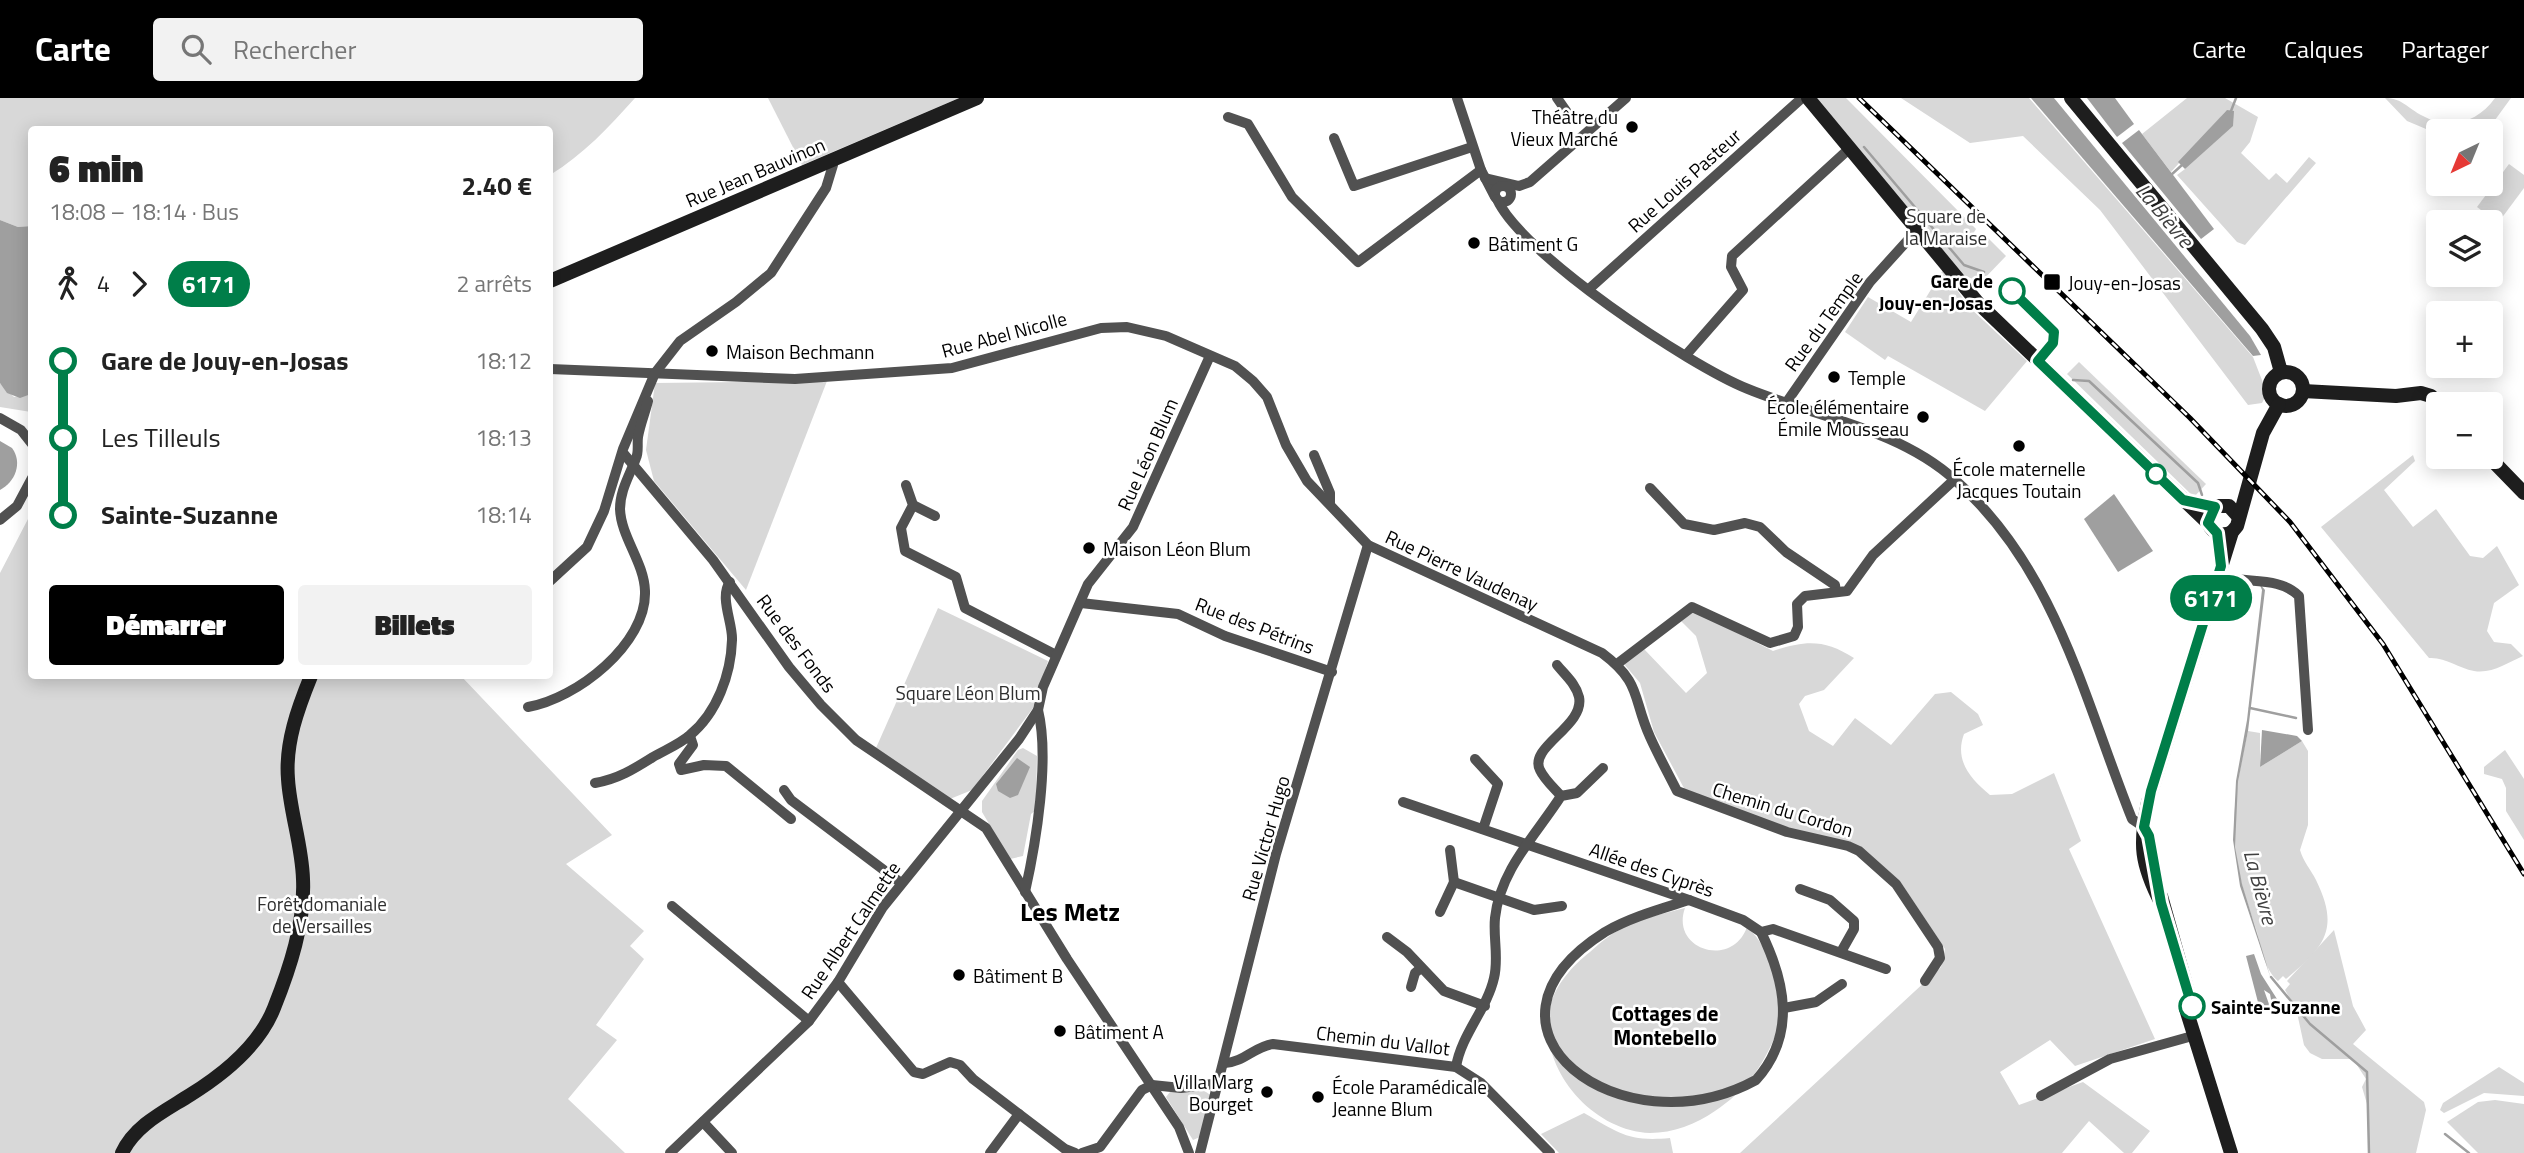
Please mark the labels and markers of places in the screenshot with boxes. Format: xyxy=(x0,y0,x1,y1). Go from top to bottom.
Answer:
place label: Théâtre du Vieux Marché xyxy=(1510,102,1618,153)
marker: Théâtre du Vieux Marché xyxy=(1624,119,1640,135)
place label: Bâtiment G xyxy=(1488,229,1578,258)
marker: Bâtiment G xyxy=(1466,235,1482,251)
place label: Gare de Jouy-en-Josas xyxy=(1879,266,1993,317)
place label: Jouy-en-Josas xyxy=(2068,268,2181,297)
marker: Jouy-en-Josas xyxy=(2042,272,2062,292)
marker: Gare de Jouy-en-Josas xyxy=(1999,278,2025,304)
place label: Maison Bechmann xyxy=(726,337,875,366)
marker: Maison Bechmann xyxy=(704,343,720,359)
place label: Temple xyxy=(1848,363,1906,392)
marker: Temple xyxy=(1826,369,1842,385)
place label: École élémentaire Émile Mousseau xyxy=(1767,392,1909,443)
marker: École élémentaire Émile Mousseau xyxy=(1915,409,1931,425)
marker: École maternelle Jacques Toutain xyxy=(2011,438,2027,454)
place label: École maternelle Jacques Toutain xyxy=(1952,454,2086,505)
unlabelled marker xyxy=(2146,464,2166,484)
place label: Maison Léon Blum xyxy=(1103,534,1251,563)
marker: Maison Léon Blum xyxy=(1081,540,1097,556)
place label: Bâtiment B xyxy=(973,961,1063,990)
marker: Bâtiment B xyxy=(951,967,967,983)
place label: Sainte-Suzanne xyxy=(2211,992,2341,1021)
marker: Sainte-Suzanne xyxy=(2179,993,2205,1019)
place label: Bâtiment A xyxy=(1074,1017,1164,1046)
marker: Bâtiment A xyxy=(1052,1023,1068,1039)
place label: Villa Marg Bourget xyxy=(1174,1067,1253,1118)
place label: École Paramédicale Jeanne Blum xyxy=(1332,1072,1487,1123)
marker: Villa Marg Bourget xyxy=(1259,1084,1275,1100)
marker: École Paramédicale Jeanne Blum xyxy=(1310,1089,1326,1105)

